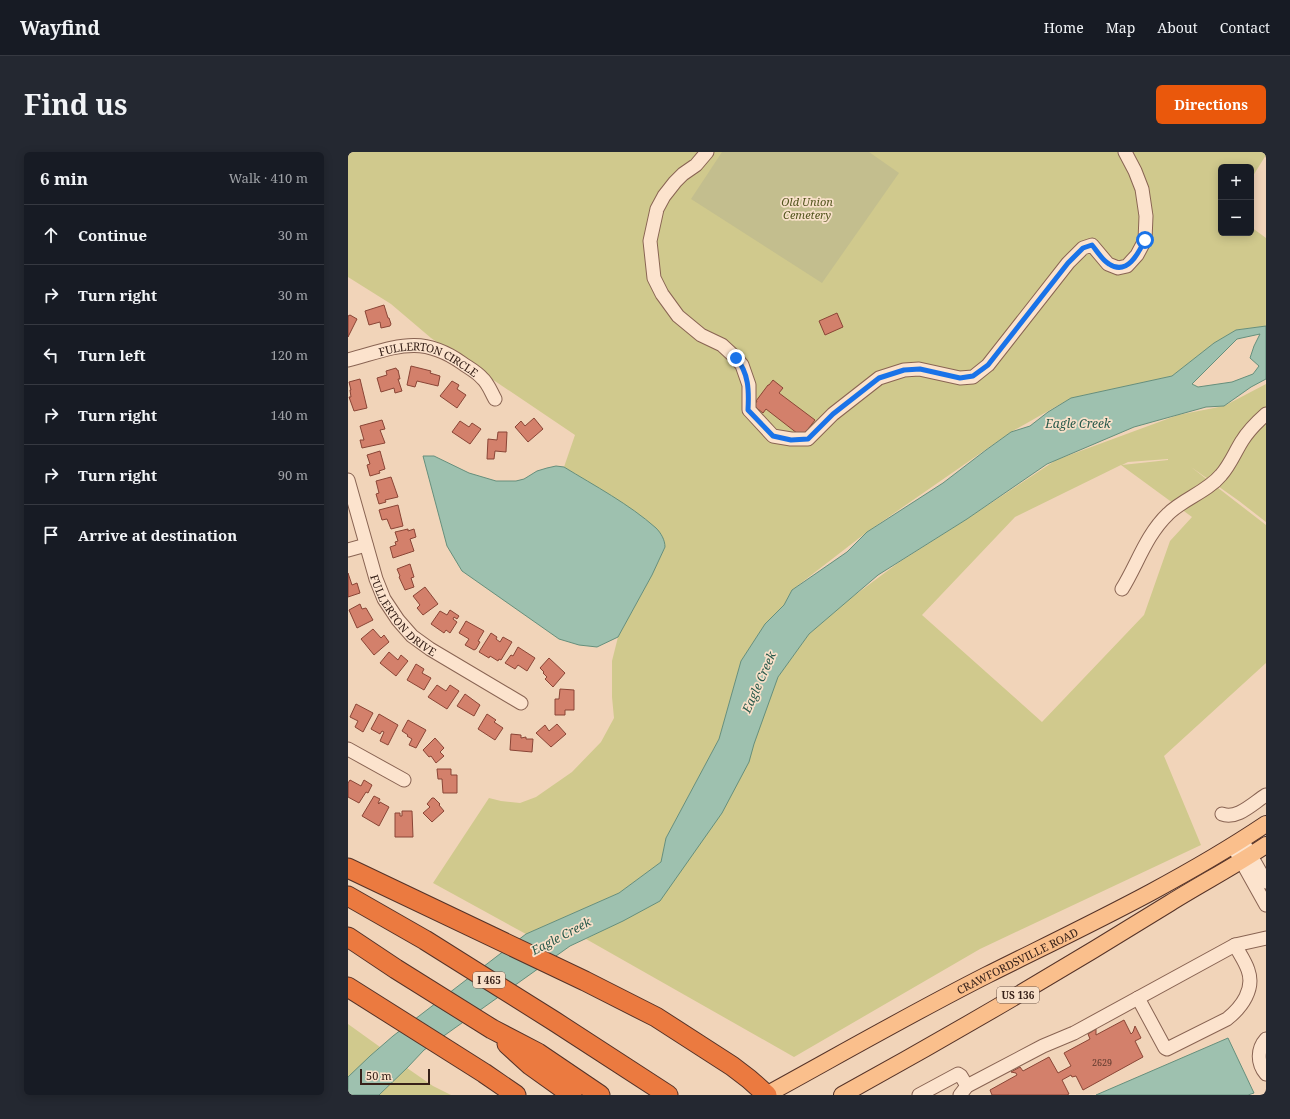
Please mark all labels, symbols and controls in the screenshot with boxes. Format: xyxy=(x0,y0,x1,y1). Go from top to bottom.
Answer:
text: Wayfind xyxy=(20,15,100,41)
text: Home xyxy=(1044,18,1084,37)
text: Map xyxy=(1106,18,1135,37)
text: About xyxy=(1157,18,1198,37)
text: Contact xyxy=(1220,18,1270,37)
text: Find us xyxy=(24,85,128,123)
button: Directions xyxy=(1156,85,1266,124)
map controls xyxy=(1218,164,1254,236)
button: + xyxy=(1218,164,1254,200)
text: 6 min xyxy=(40,167,88,190)
text: Walk · 410 m xyxy=(229,169,308,187)
park label: Old Union Cemetery xyxy=(781,194,833,222)
button: − xyxy=(1218,200,1254,236)
icon: ahead xyxy=(40,224,62,246)
text: Continue xyxy=(78,225,147,245)
text: 30 m xyxy=(278,226,308,244)
route start xyxy=(1136,231,1154,249)
icon: right xyxy=(40,284,62,306)
text: Turn right xyxy=(78,285,157,305)
text: 30 m xyxy=(278,286,308,304)
street label: FULLERTON CIRCLE xyxy=(377,338,482,380)
icon: left xyxy=(40,344,62,366)
text: Turn left xyxy=(78,345,146,365)
text: 120 m xyxy=(271,346,308,364)
route end xyxy=(727,349,745,367)
icon: right xyxy=(40,404,62,426)
text: Turn right xyxy=(78,405,157,425)
text: 140 m xyxy=(271,406,308,424)
water label: Eagle Creek xyxy=(1044,415,1112,432)
icon: right xyxy=(40,464,62,486)
text: Turn right xyxy=(78,465,157,485)
text: 90 m xyxy=(278,466,308,484)
icon: arrive xyxy=(40,524,62,546)
text: Arrive at destination xyxy=(78,525,237,545)
street label: FULLERTON DRIVE xyxy=(368,572,440,659)
water label: Eagle Creek xyxy=(738,648,781,716)
water label: Eagle Creek xyxy=(527,913,595,959)
street label: CRAWFORDSVILLE ROAD xyxy=(954,924,1080,997)
road number: I 465 xyxy=(473,972,505,988)
road number: US 136 xyxy=(997,987,1039,1003)
house number: 2629 xyxy=(1092,1056,1112,1069)
scale bar xyxy=(360,1067,430,1086)
text: 50 m xyxy=(366,1068,392,1083)

